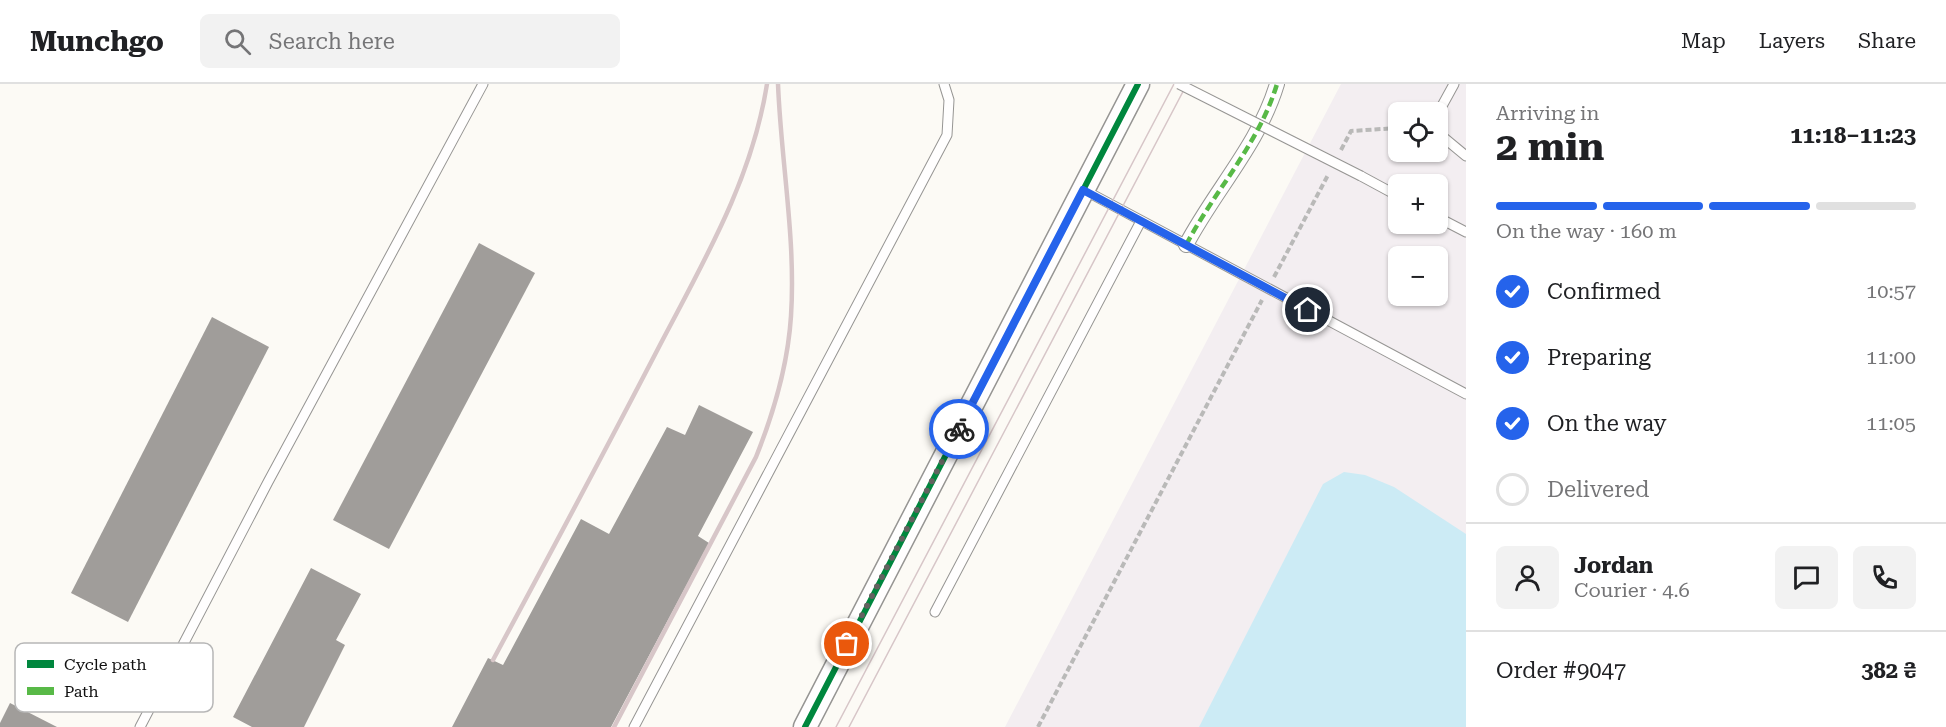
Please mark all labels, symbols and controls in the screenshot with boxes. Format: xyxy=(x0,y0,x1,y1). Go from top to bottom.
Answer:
search box xyxy=(200,14,620,68)
text: Munchgo xyxy=(30,25,164,58)
icon: search xyxy=(221,25,254,58)
text: Search here xyxy=(269,29,395,54)
text: Map xyxy=(1681,29,1726,53)
text: Layers xyxy=(1759,29,1825,53)
text: Share xyxy=(1858,29,1916,53)
text: Arriving in xyxy=(1496,101,1599,125)
map controls xyxy=(1388,102,1448,306)
button: locate xyxy=(1388,102,1448,162)
text: 11:18–11:23 xyxy=(1790,123,1916,148)
text: 2 min xyxy=(1496,124,1604,170)
button: + xyxy=(1388,174,1448,234)
text: On the way · 160 m xyxy=(1496,219,1677,243)
button: − xyxy=(1388,246,1448,306)
icon: check xyxy=(1496,275,1529,308)
text: Confirmed xyxy=(1547,279,1661,304)
text: 10:57 xyxy=(1866,279,1916,303)
pin xyxy=(1282,284,1333,335)
icon: home xyxy=(1291,293,1324,326)
icon: check xyxy=(1496,341,1529,374)
text: Preparing xyxy=(1547,345,1651,370)
text: 11:00 xyxy=(1866,345,1916,369)
courier xyxy=(929,399,989,459)
icon: check xyxy=(1496,407,1529,440)
text: On the way xyxy=(1547,411,1667,436)
text: 11:05 xyxy=(1866,411,1916,435)
icon: bike xyxy=(943,413,976,446)
text: Delivered xyxy=(1547,477,1649,502)
button: person xyxy=(1496,546,1559,609)
button: chat xyxy=(1775,546,1838,609)
button: phone xyxy=(1853,546,1916,609)
text: Jordan xyxy=(1574,553,1653,578)
text: Courier · 4.6 xyxy=(1574,578,1690,602)
pin xyxy=(821,618,872,669)
icon: bag xyxy=(830,627,863,660)
legend xyxy=(15,643,213,712)
text: Cycle path xyxy=(64,655,147,674)
text: Order #9047 xyxy=(1496,658,1626,683)
text: 382 ₴ xyxy=(1861,658,1916,683)
text: Path xyxy=(64,682,99,701)

